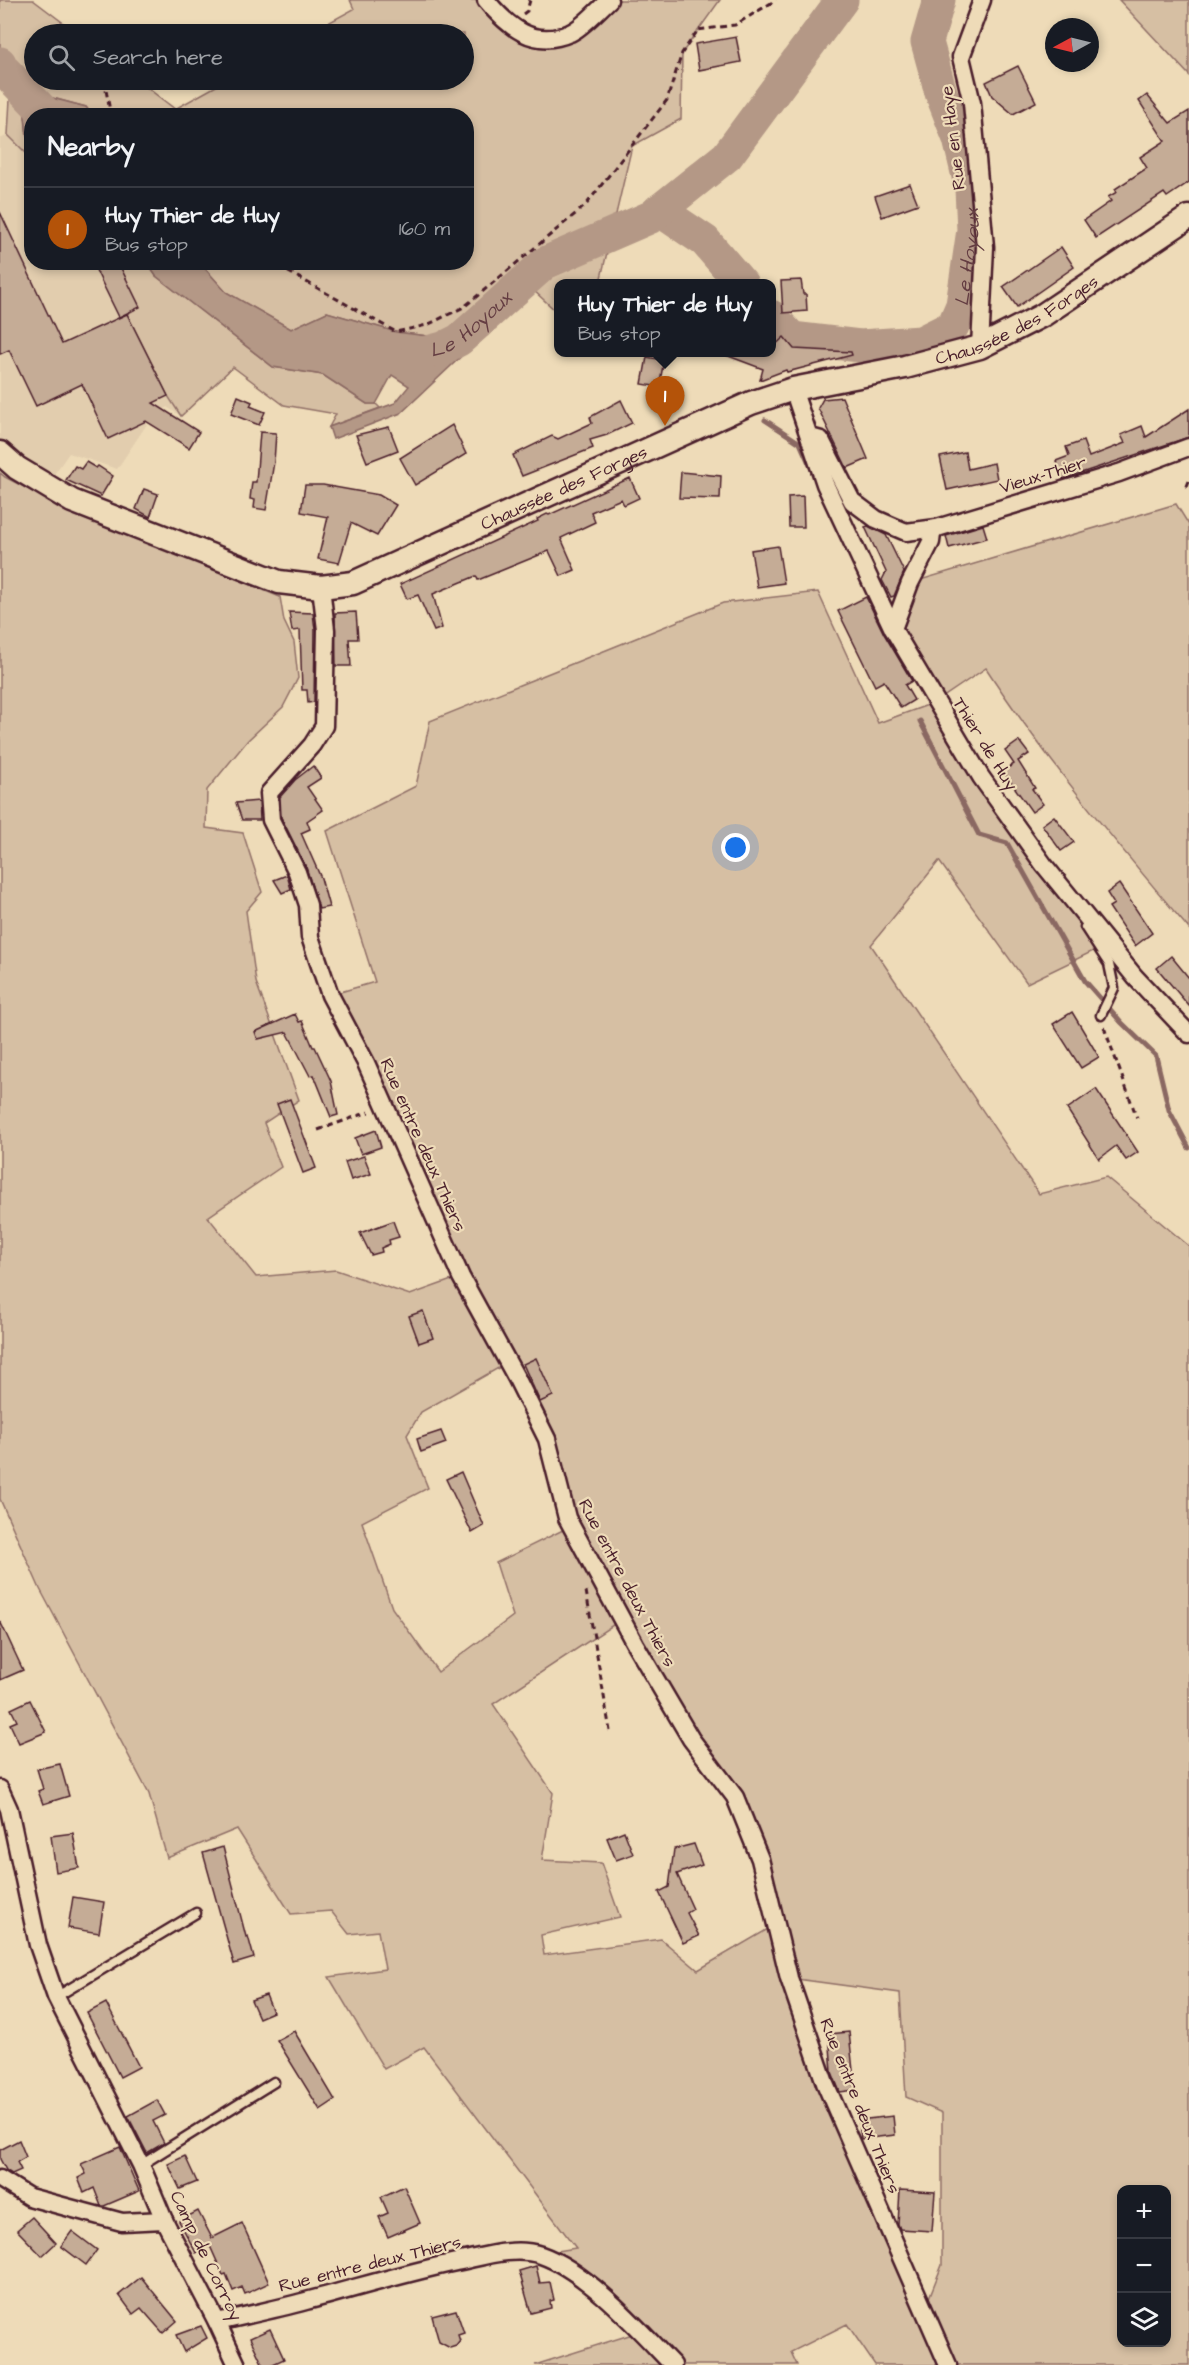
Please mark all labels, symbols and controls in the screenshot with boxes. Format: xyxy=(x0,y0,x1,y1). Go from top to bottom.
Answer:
north arrow xyxy=(1045,18,1099,72)
search box xyxy=(24,24,474,90)
icon: search xyxy=(45,41,78,74)
text: Search here xyxy=(93,42,223,73)
street label: Rue en Haye xyxy=(934,84,973,191)
text: Nearby xyxy=(48,129,135,165)
text: Huy Thier de Huy xyxy=(105,200,280,231)
water label: Le Hoyoux xyxy=(948,206,987,308)
text: 1 xyxy=(66,215,69,243)
text: 160 m xyxy=(399,215,450,243)
text: Bus stop xyxy=(105,231,188,259)
street label: Chaussée des Forges xyxy=(933,269,1103,371)
popup xyxy=(554,279,776,357)
water label: Le Hoyoux xyxy=(427,284,520,365)
text: Huy Thier de Huy xyxy=(578,289,752,320)
text: Bus stop xyxy=(578,320,661,348)
pin: 1 xyxy=(646,376,684,426)
street label: Chaussée des Forges xyxy=(476,439,651,536)
street label: Vieux-Thier xyxy=(997,450,1089,500)
street label: Thier de Huy xyxy=(946,693,1024,796)
your location xyxy=(721,833,750,862)
street label: Rue entre deux Thiers xyxy=(374,1054,472,1236)
street label: Rue entre deux Thiers xyxy=(572,1495,682,1671)
street label: Rue entre deux Thiers xyxy=(813,2015,907,2197)
map controls xyxy=(1117,2185,1171,2347)
button: + xyxy=(1117,2185,1171,2239)
street label: Camp de Corroy xyxy=(163,2187,248,2326)
street label: Rue entre deux Thiers xyxy=(276,2229,464,2299)
button: − xyxy=(1117,2239,1171,2293)
button: layers xyxy=(1117,2293,1171,2347)

